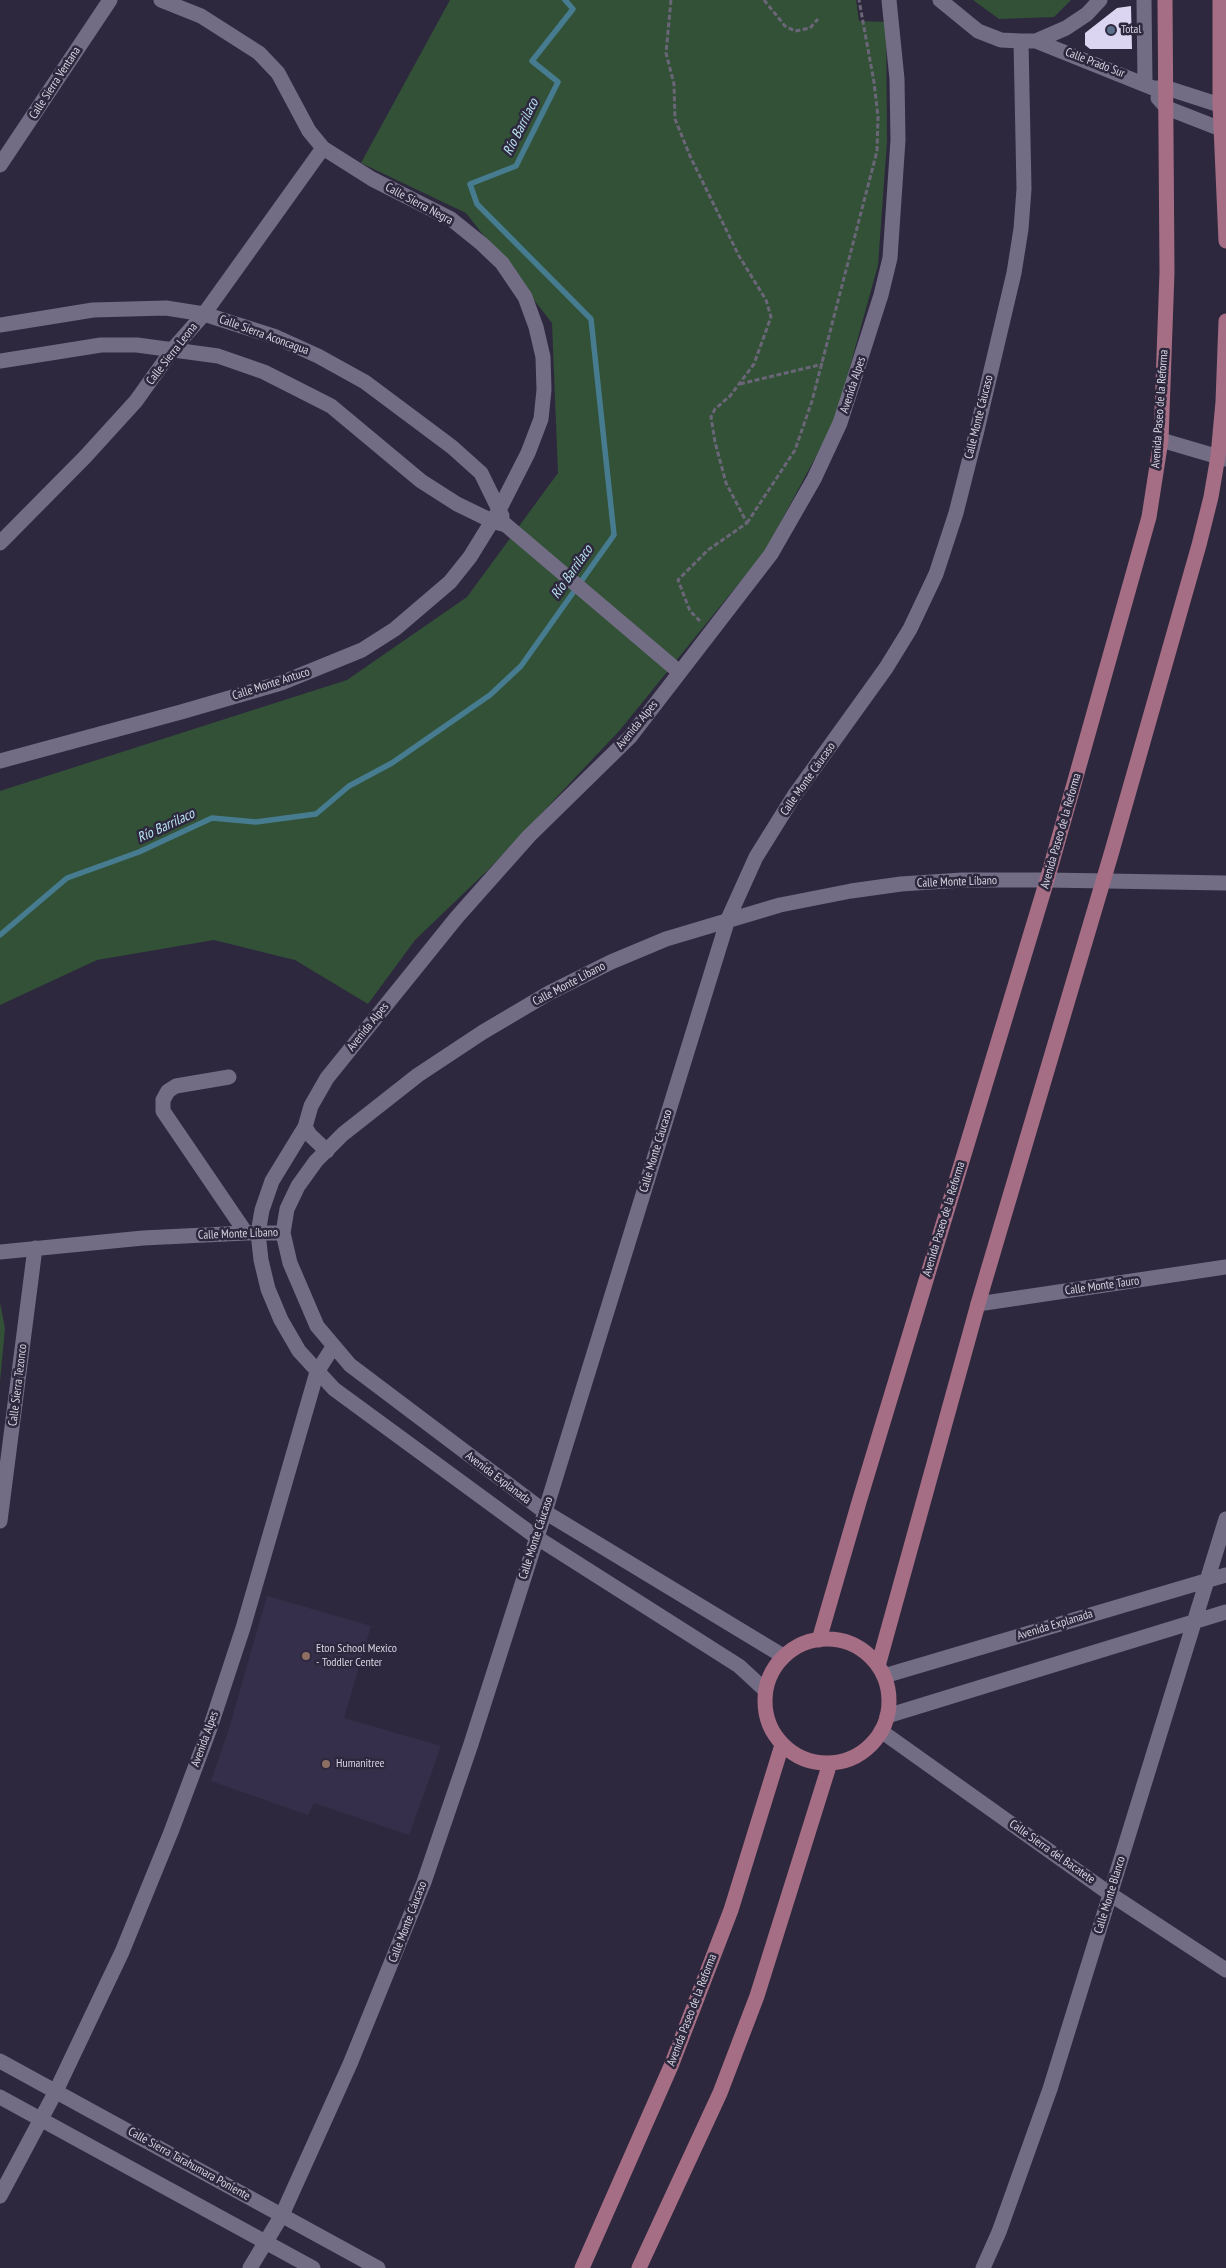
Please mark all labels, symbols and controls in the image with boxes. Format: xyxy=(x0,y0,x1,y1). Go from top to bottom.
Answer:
place label: Total xyxy=(1121,23,1141,37)
marker: Total xyxy=(1105,24,1117,36)
street label: Calle Sierra Ventana xyxy=(26,44,84,122)
street label: Calle Prado Sur xyxy=(1063,45,1127,81)
water label: Río Barrilaco xyxy=(500,96,542,158)
street label: Calle Sierra Negra xyxy=(383,180,455,228)
street label: Calle Sierra Aconcagua xyxy=(217,312,311,358)
street label: Calle Sierra Leona xyxy=(143,320,201,388)
street label: Avenida Paseo de la Reforma xyxy=(1149,349,1171,469)
street label: Avenida Alpes xyxy=(837,355,869,415)
street label: Calle Monte Cáucaso xyxy=(962,374,996,460)
water label: Río Barrilaco xyxy=(548,542,596,602)
street label: Calle Monte Antuco xyxy=(230,665,312,703)
street label: Avenida Alpes xyxy=(613,698,661,752)
street label: Calle Monte Cáucaso xyxy=(777,740,839,818)
street label: Avenida Paseo de la Reforma xyxy=(1038,772,1084,890)
water label: Río Barrilaco xyxy=(135,805,197,847)
street label: Calle Monte Líbano xyxy=(917,873,997,891)
street label: Calle Monte Líbano xyxy=(530,959,608,1009)
street label: Avenida Alpes xyxy=(344,1000,392,1054)
street label: Calle Monte Cáucaso xyxy=(637,1108,675,1194)
street label: Avenida Paseo de la Reforma xyxy=(920,1160,968,1278)
street label: Calle Monte Líbano xyxy=(198,1225,278,1243)
street label: Calle Monte Tauro xyxy=(1064,1274,1140,1298)
street label: Calle Sierra Tezonco xyxy=(6,1343,30,1427)
street label: Avenida Explanada xyxy=(462,1449,534,1507)
street label: Calle Monte Cáucaso xyxy=(516,1495,556,1581)
street label: Avenida Explanada xyxy=(1015,1607,1095,1643)
place label: Eton School Mexico - Toddler Center xyxy=(316,1642,397,1670)
marker: Eton School Mexico - Toddler Center xyxy=(300,1650,312,1662)
street label: Avenida Alpes xyxy=(188,1709,222,1769)
place label: Humanitree xyxy=(336,1757,385,1771)
marker: Humanitree xyxy=(320,1758,332,1770)
street label: Calle Sierra del Bacatete xyxy=(1006,1817,1098,1887)
street label: Calle Monte Blanco xyxy=(1091,1855,1129,1935)
street label: Calle Monte Cáucaso xyxy=(386,1879,430,1965)
street label: Avenida Paseo de la Reforma xyxy=(664,1952,720,2068)
street label: Calle Sierra Tarahumara Poniente xyxy=(125,2124,253,2204)

